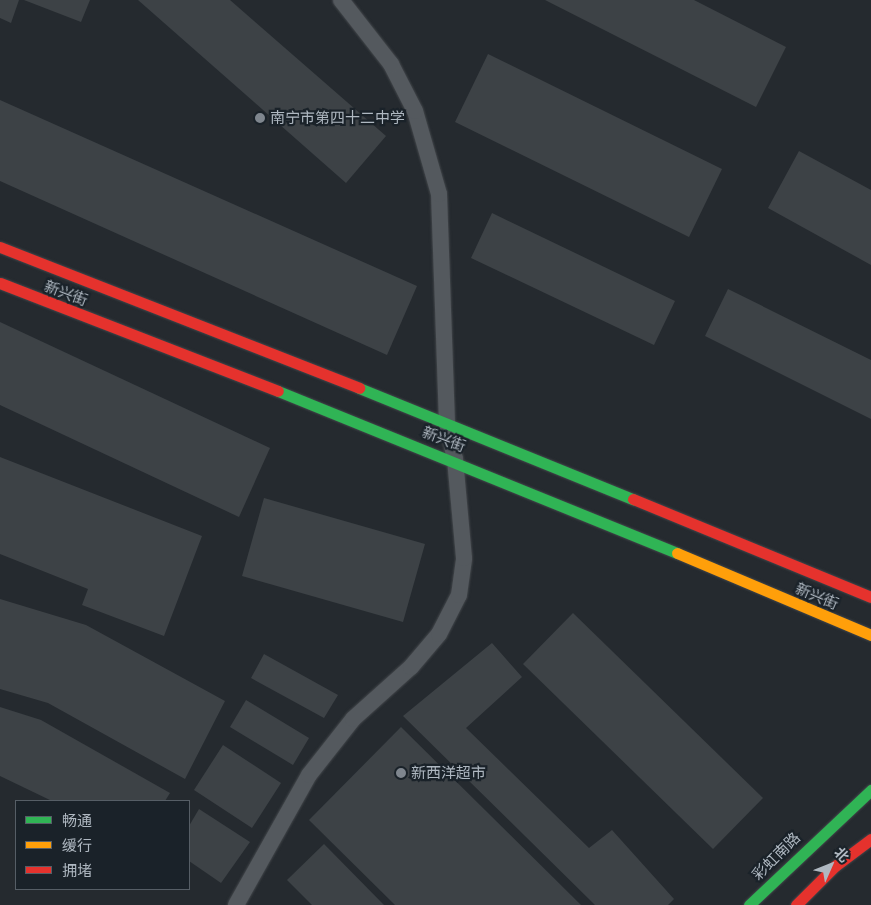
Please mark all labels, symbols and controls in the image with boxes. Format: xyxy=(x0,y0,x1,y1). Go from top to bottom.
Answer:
place label: 南宁市第四十二中学 xyxy=(270,109,405,127)
marker: 南宁市第四十二中学 xyxy=(254,112,266,124)
street label: 新兴街 xyxy=(42,277,90,309)
street label: 新兴街 xyxy=(420,423,468,455)
street label: 新兴街 xyxy=(793,579,841,613)
place label: 新西洋超市 xyxy=(411,764,486,782)
marker: 新西洋超市 xyxy=(395,767,407,779)
legend xyxy=(15,800,190,890)
text: 畅通 xyxy=(62,810,92,831)
street label: 彩虹南路 xyxy=(748,828,804,884)
text: 缓行 xyxy=(62,835,92,856)
north arrow xyxy=(806,840,856,890)
text: 北 xyxy=(830,843,854,866)
text: 拥堵 xyxy=(62,860,92,881)

